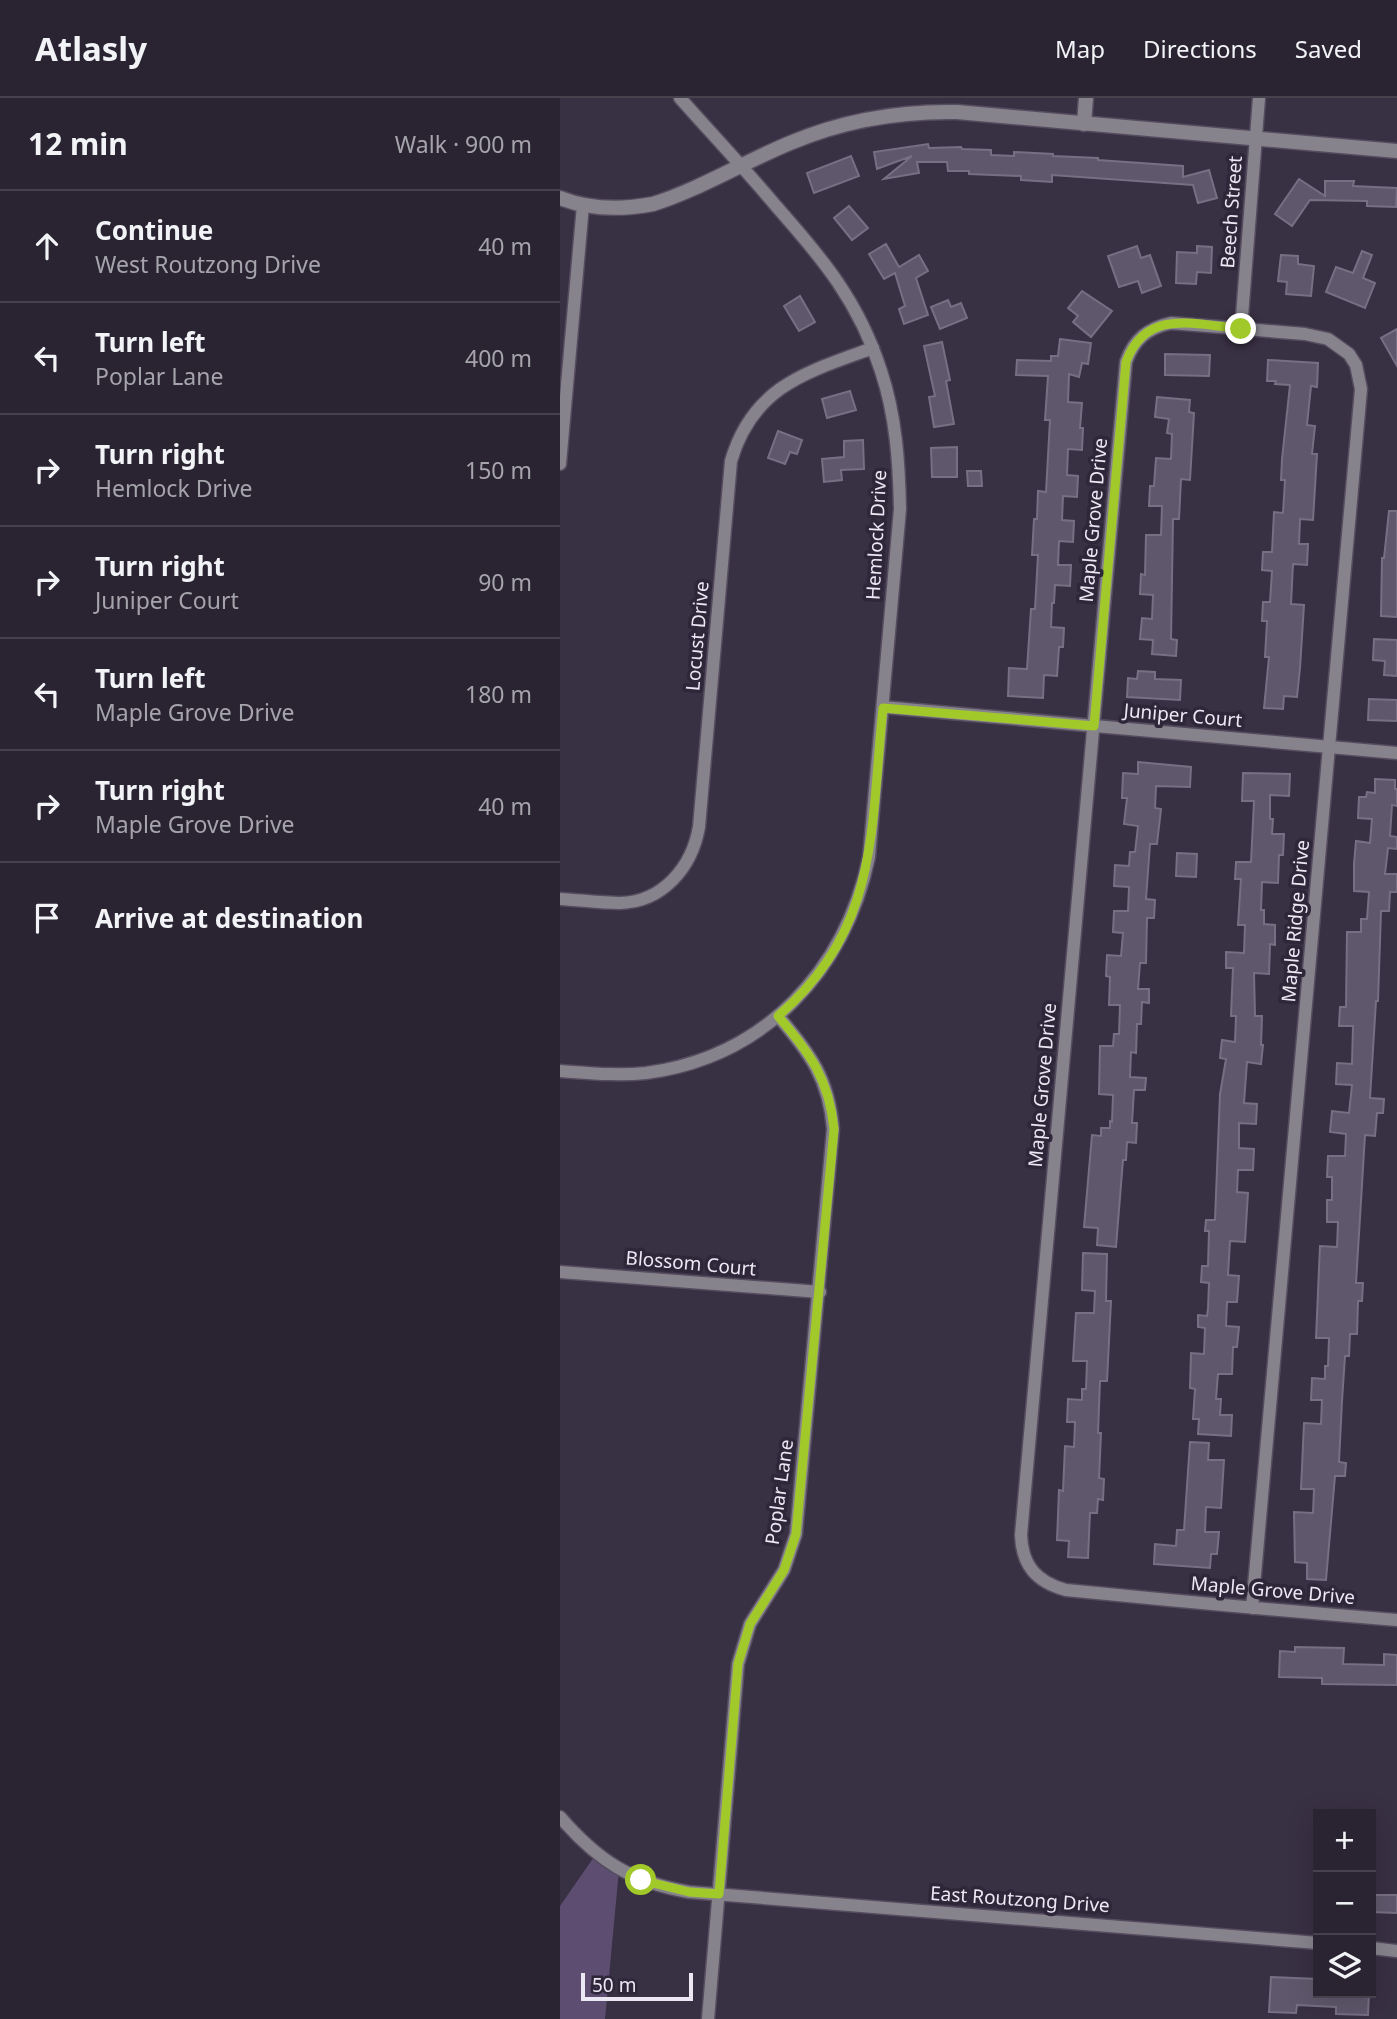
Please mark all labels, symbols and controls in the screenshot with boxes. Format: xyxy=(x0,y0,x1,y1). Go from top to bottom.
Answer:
text: Atlasly xyxy=(35,26,147,71)
text: Map xyxy=(1055,32,1105,65)
text: Directions xyxy=(1143,32,1257,65)
text: Saved xyxy=(1295,32,1362,65)
text: 12 min xyxy=(28,123,128,164)
text: Walk · 900 m xyxy=(395,128,532,160)
street label: Beech Street xyxy=(1214,155,1248,269)
text: Continue xyxy=(95,212,213,248)
icon: ahead xyxy=(28,227,66,265)
text: 40 m xyxy=(478,230,532,262)
text: West Routzong Drive xyxy=(95,248,321,280)
route end xyxy=(1225,313,1256,344)
text: Turn left xyxy=(95,324,206,360)
icon: left xyxy=(28,339,66,377)
text: 400 m xyxy=(465,342,532,374)
text: Poplar Lane xyxy=(95,360,223,392)
text: Turn right xyxy=(95,436,225,472)
street label: Maple Grove Drive xyxy=(1073,437,1113,603)
icon: right xyxy=(28,451,66,489)
text: 150 m xyxy=(465,454,532,486)
street label: Hemlock Drive xyxy=(860,469,892,601)
text: Hemlock Drive xyxy=(95,472,253,504)
text: Turn right xyxy=(95,548,225,584)
icon: right xyxy=(28,563,66,601)
text: 90 m xyxy=(478,566,532,598)
street label: Locust Drive xyxy=(679,580,715,692)
text: Juniper Court xyxy=(95,584,239,616)
text: Turn left xyxy=(95,660,206,696)
icon: left xyxy=(28,675,66,713)
text: 180 m xyxy=(465,678,532,710)
text: Maple Grove Drive xyxy=(95,696,295,728)
street label: Juniper Court xyxy=(1121,697,1243,733)
text: Turn right xyxy=(95,772,225,808)
icon: right xyxy=(28,787,66,825)
text: 40 m xyxy=(478,790,532,822)
text: Maple Grove Drive xyxy=(95,808,295,840)
street label: Maple Ridge Drive xyxy=(1275,839,1315,1003)
icon: arrive xyxy=(28,899,66,937)
text: Arrive at destination xyxy=(95,900,364,936)
street label: Maple Grove Drive xyxy=(1022,1002,1062,1168)
street label: Blossom Court xyxy=(625,1244,758,1282)
street label: Poplar Lane xyxy=(759,1438,799,1546)
street label: Maple Grove Drive xyxy=(1190,1570,1356,1610)
map controls xyxy=(1313,1809,1376,1998)
button: + xyxy=(1313,1809,1376,1872)
route start xyxy=(625,1864,656,1895)
button: − xyxy=(1313,1872,1376,1935)
street label: East Routzong Drive xyxy=(929,1880,1111,1918)
button: layers xyxy=(1313,1935,1376,1998)
scale bar xyxy=(581,1970,693,2002)
text: 50 m xyxy=(592,1972,636,1998)

